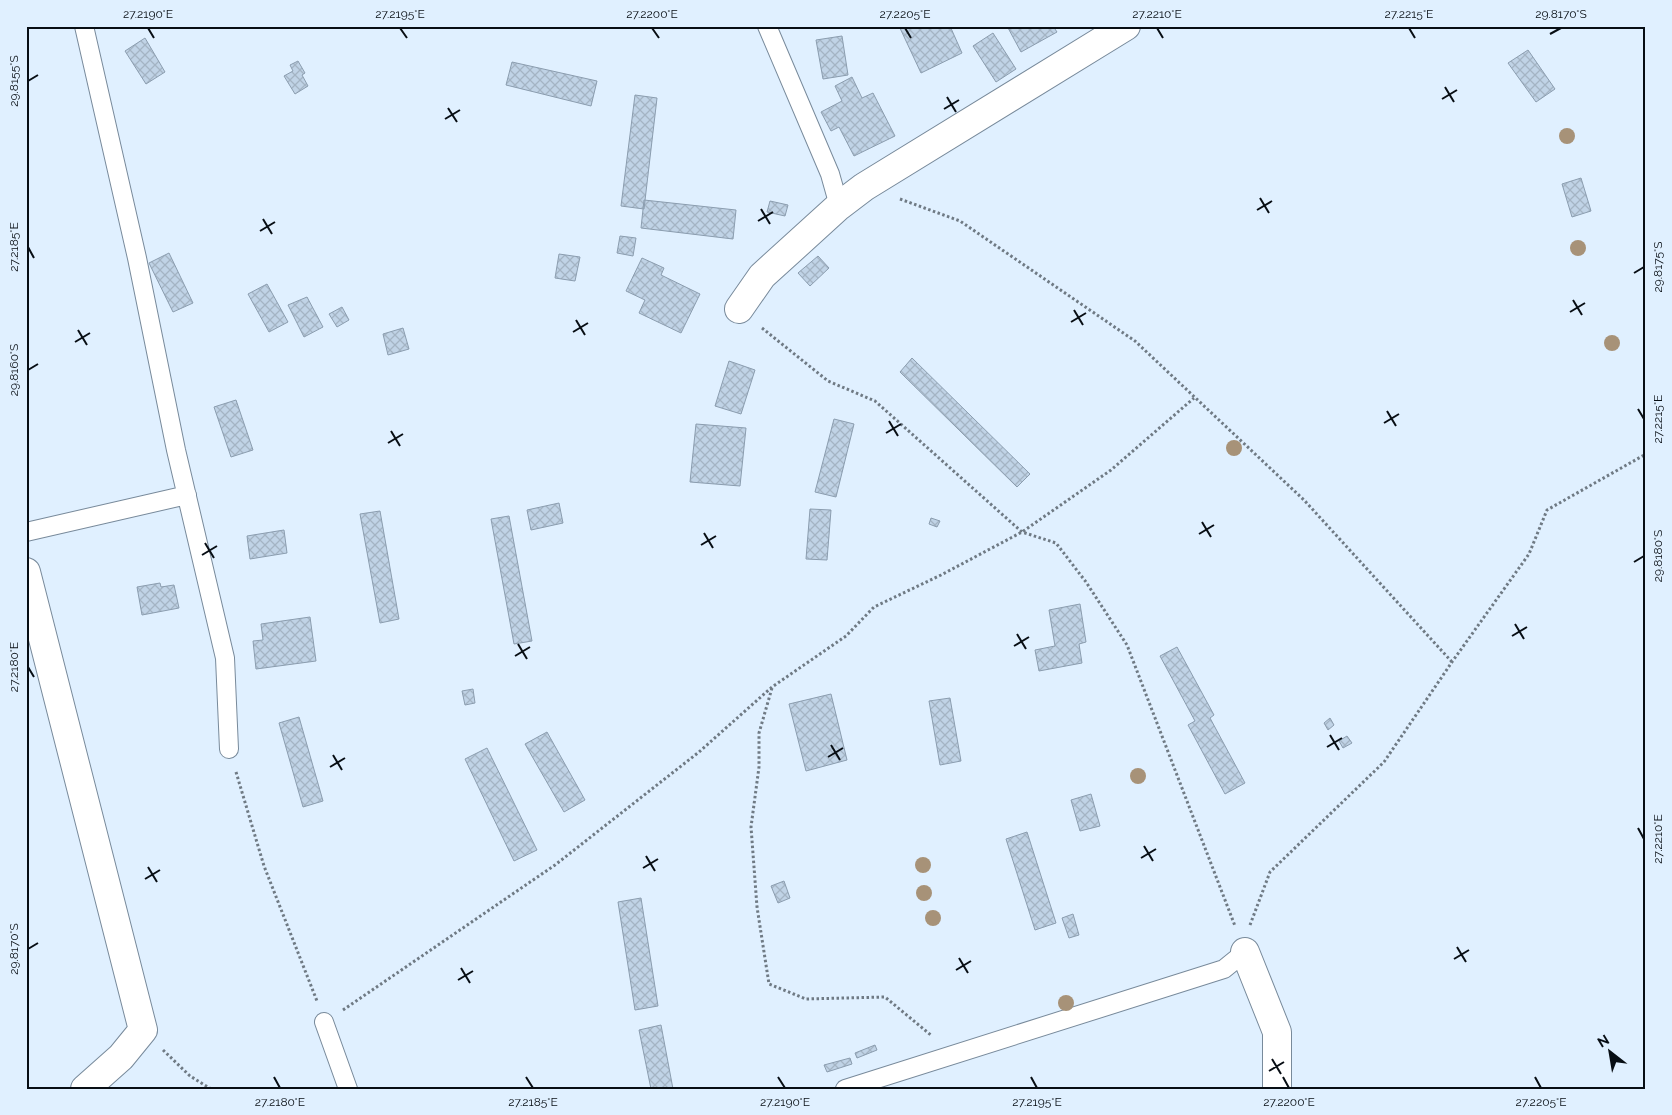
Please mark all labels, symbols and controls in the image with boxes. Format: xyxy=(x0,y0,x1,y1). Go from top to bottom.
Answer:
text: 27.2190°E xyxy=(123,7,173,21)
text: 27.2195°E xyxy=(375,7,425,21)
text: 27.2200°E xyxy=(626,7,678,21)
text: 27.2205°E xyxy=(879,7,931,21)
text: 27.2210°E xyxy=(1132,7,1182,21)
text: 27.2215°E xyxy=(1385,7,1433,21)
text: 29.8170°S xyxy=(1535,7,1587,21)
text: 29.8155°S xyxy=(7,55,21,107)
text: 27.2185°E xyxy=(7,222,21,272)
text: 29.8175°S xyxy=(1651,242,1665,293)
text: 29.8160°S xyxy=(7,344,21,396)
text: 27.2215°E xyxy=(1651,395,1665,443)
text: 29.8180°S xyxy=(1651,530,1665,582)
text: 27.2180°E xyxy=(7,642,21,692)
text: 27.2210°E xyxy=(1651,814,1665,864)
text: 29.8170°S xyxy=(7,923,21,975)
north arrow xyxy=(1584,1028,1634,1078)
text: N xyxy=(1595,1031,1612,1050)
text: 27.2180°E xyxy=(255,1095,305,1109)
text: 27.2185°E xyxy=(508,1095,558,1109)
text: 27.2190°E xyxy=(760,1095,810,1109)
text: 27.2195°E xyxy=(1012,1095,1062,1109)
text: 27.2200°E xyxy=(1263,1095,1315,1109)
text: 27.2205°E xyxy=(1515,1095,1567,1109)

